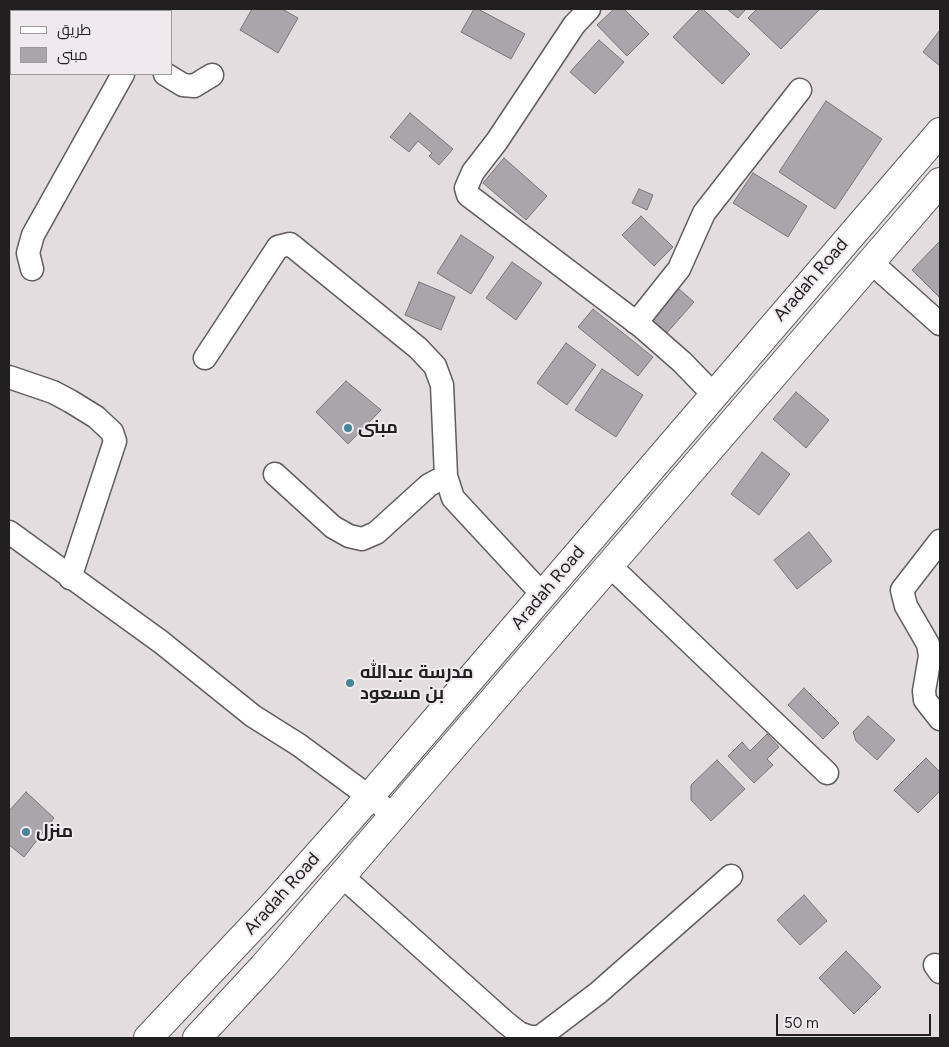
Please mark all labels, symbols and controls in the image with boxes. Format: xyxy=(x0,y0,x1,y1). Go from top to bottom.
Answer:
legend xyxy=(10,10,172,75)
text: طريق xyxy=(57,21,91,39)
text: مبنى xyxy=(57,46,88,64)
street label: Aradah Road xyxy=(769,234,853,326)
place label: مبنى xyxy=(358,417,398,439)
marker: مبنى xyxy=(342,422,354,434)
street label: Aradah Road xyxy=(507,542,589,634)
place label: مدرسة عبدالله بن مسعود xyxy=(360,662,473,704)
marker: مدرسة عبدالله بن مسعود xyxy=(344,677,356,689)
place label: منزل xyxy=(36,821,73,843)
marker: منزل xyxy=(20,826,32,838)
street label: Aradah Road xyxy=(239,848,325,940)
scale bar xyxy=(779,1004,934,1036)
text: 50 m xyxy=(784,1014,819,1032)

